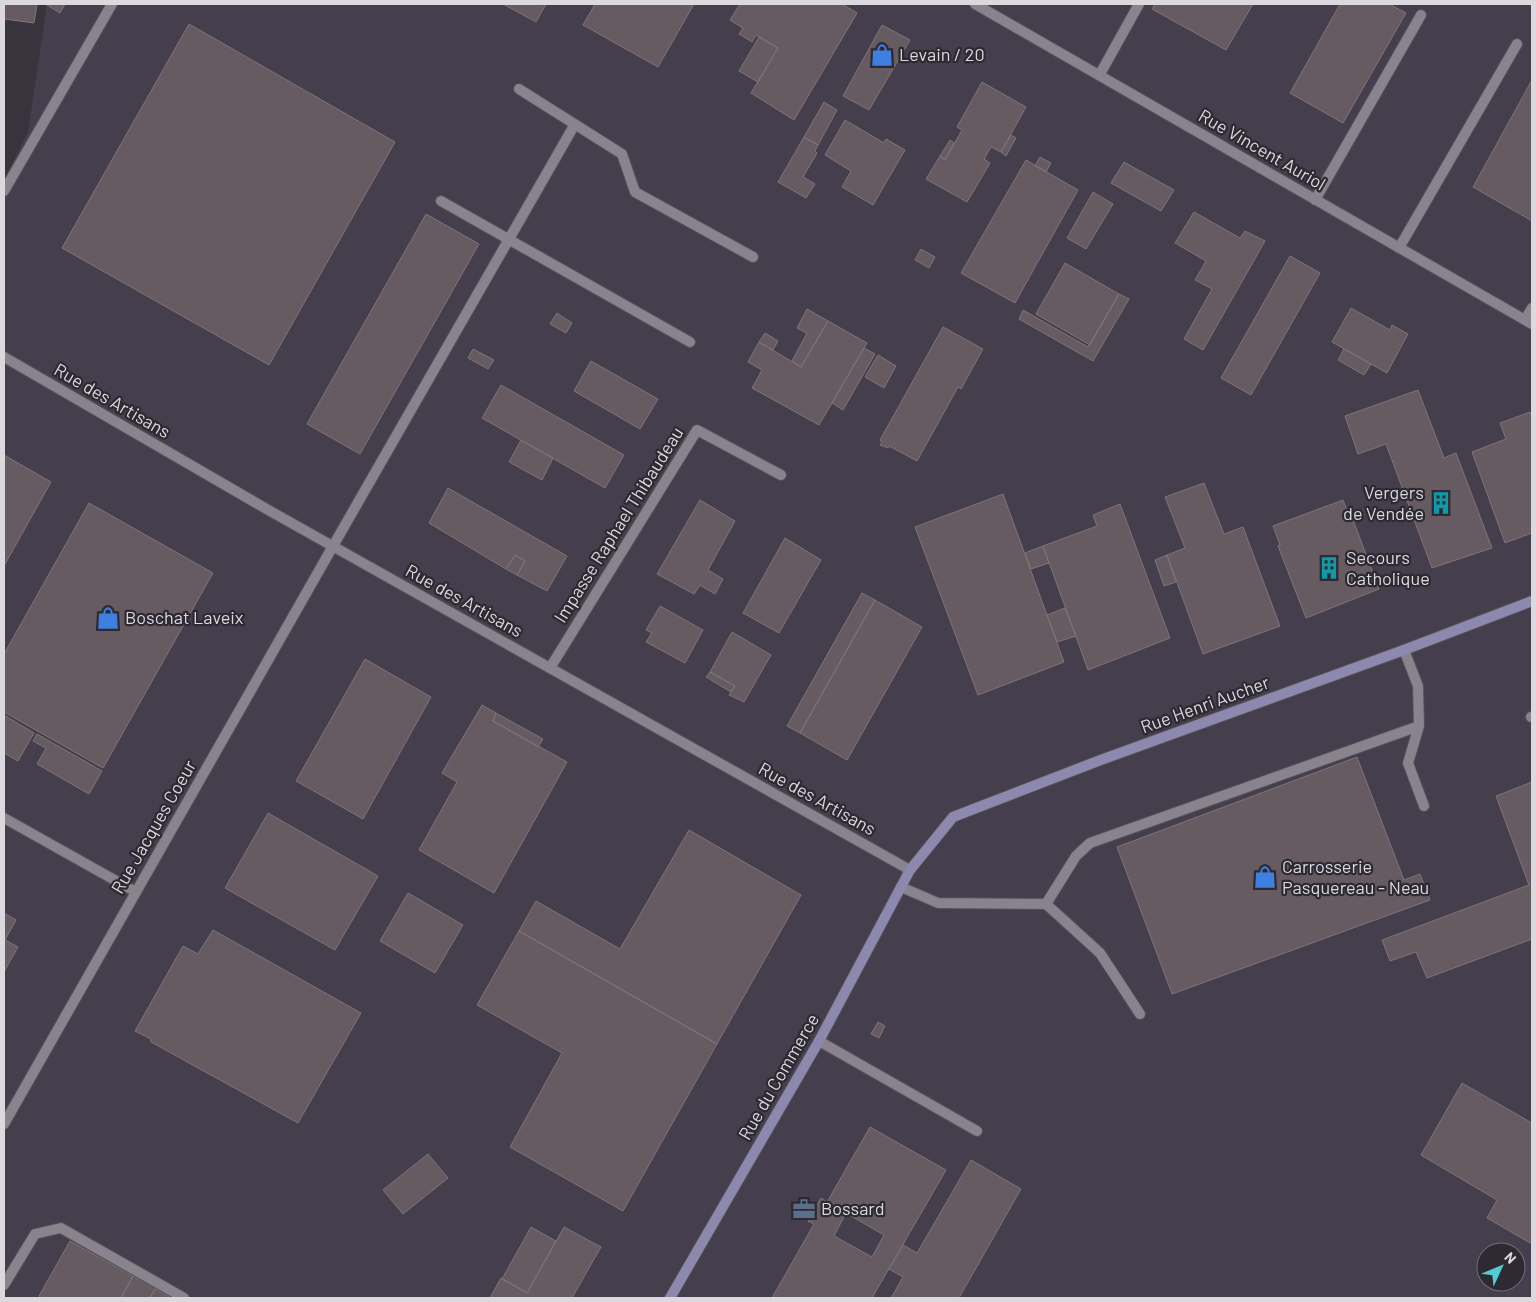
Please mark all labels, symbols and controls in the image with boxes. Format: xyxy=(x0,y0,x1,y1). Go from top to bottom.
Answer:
shop icon: Levain / 20 xyxy=(869,42,895,68)
place label: Levain / 20 xyxy=(899,43,985,65)
street label: Rue Vincent Auriol xyxy=(1195,104,1330,194)
street label: Rue des Artisans xyxy=(51,358,174,442)
street label: Impasse Raphael Thibaudeau xyxy=(549,423,688,626)
place label: Vergers de Vendée xyxy=(1343,481,1424,524)
building icon: Vergers de Vendée xyxy=(1428,490,1454,516)
place label: Secours Catholique xyxy=(1346,546,1430,589)
building icon: Secours Catholique xyxy=(1316,555,1342,581)
street label: Rue des Artisans xyxy=(402,559,527,641)
shop icon: Boschat Laveix xyxy=(95,605,121,631)
place label: Boschat Laveix xyxy=(125,606,244,628)
street label: Rue Henri Aucher xyxy=(1137,670,1272,738)
street label: Rue Jacques Coeur xyxy=(106,755,201,897)
street label: Rue des Artisans xyxy=(755,757,880,839)
place label: Carrosserie Pasquereau - Neau xyxy=(1282,855,1429,898)
shop icon: Carrosserie Pasquereau - Neau xyxy=(1252,864,1278,890)
street label: Rue du Commerce xyxy=(733,1009,823,1144)
office icon: Bossard xyxy=(791,1196,817,1222)
place label: Bossard xyxy=(821,1197,885,1219)
north arrow xyxy=(1476,1242,1526,1292)
text: N xyxy=(1501,1248,1520,1267)

